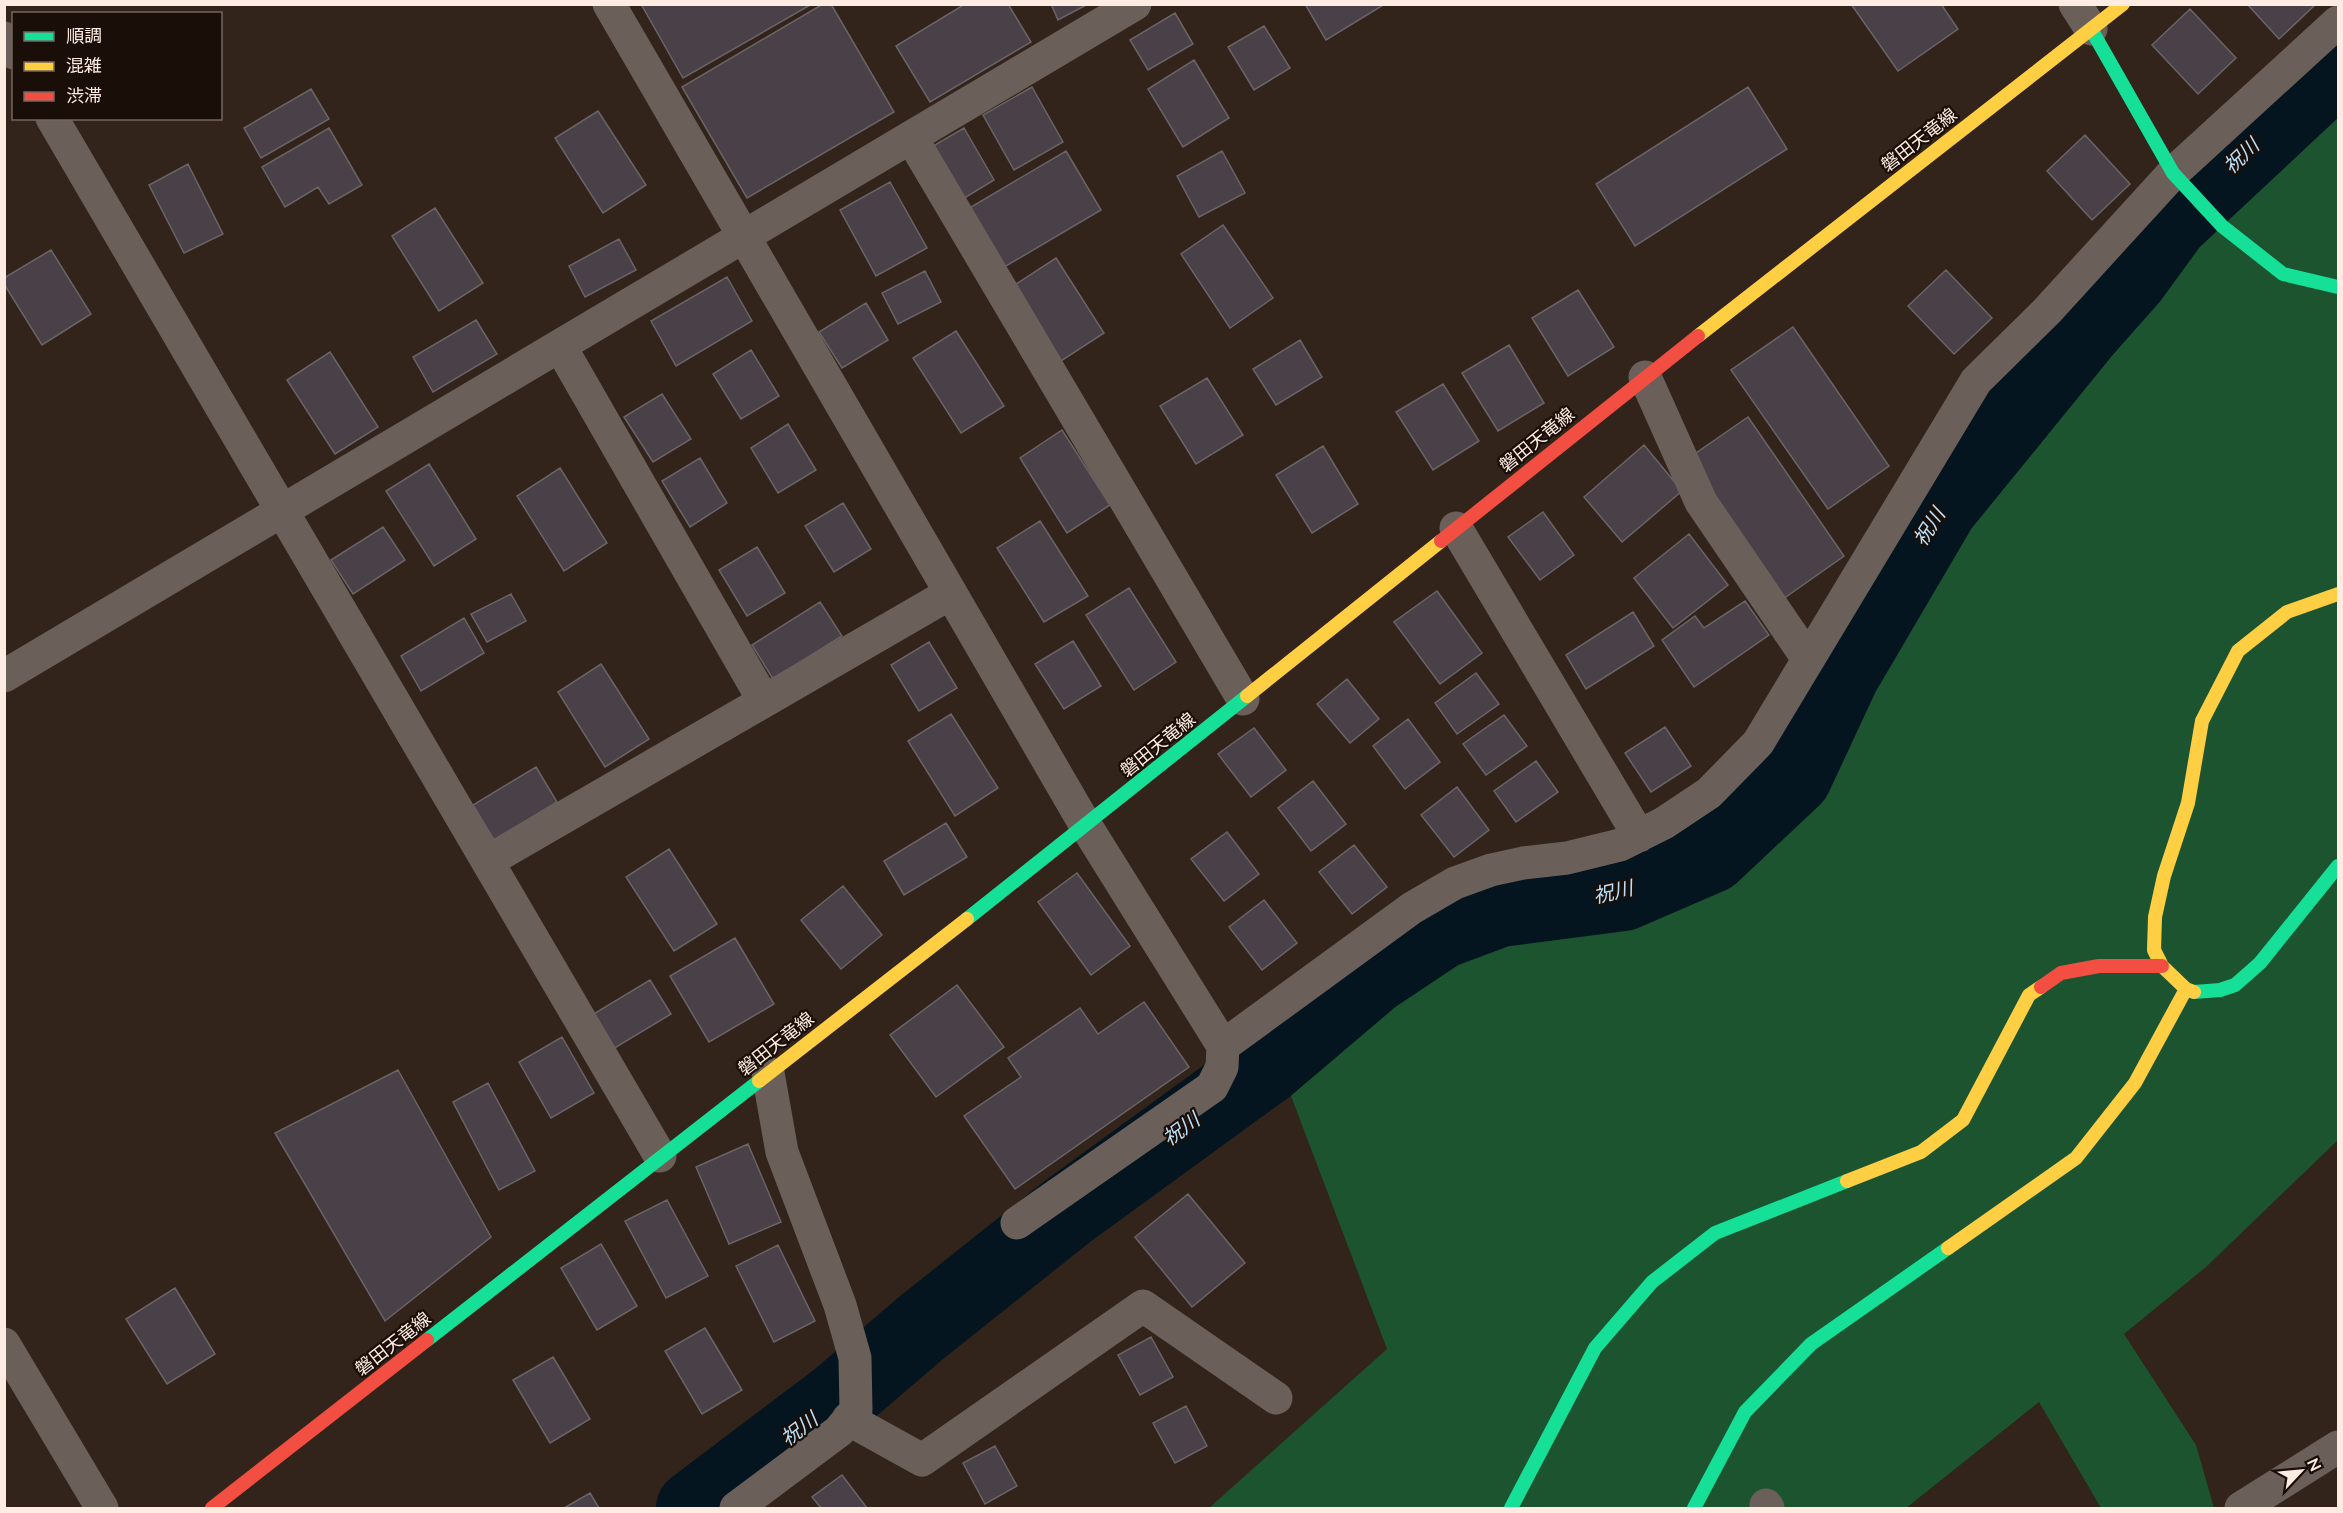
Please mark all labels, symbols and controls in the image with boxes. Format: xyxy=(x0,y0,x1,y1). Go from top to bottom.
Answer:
legend xyxy=(12,12,222,120)
text: 順調 xyxy=(66,24,102,48)
text: 混雑 xyxy=(66,54,102,78)
text: 渋滞 xyxy=(66,84,102,108)
street label: 磐田天竜線 xyxy=(1876,103,1962,177)
water label: 祝川 xyxy=(2218,131,2267,180)
street label: 磐田天竜線 xyxy=(1494,402,1580,478)
water label: 祝川 xyxy=(1907,501,1953,551)
street label: 磐田天竜線 xyxy=(1115,707,1201,783)
water label: 祝川 xyxy=(1591,874,1638,910)
street label: 磐田天竜線 xyxy=(733,1007,819,1081)
water label: 祝川 xyxy=(1157,1106,1207,1152)
street label: 磐田天竜線 xyxy=(350,1307,436,1381)
water label: 祝川 xyxy=(775,1405,825,1452)
north arrow xyxy=(2271,1441,2331,1501)
text: N xyxy=(2301,1455,2326,1475)

